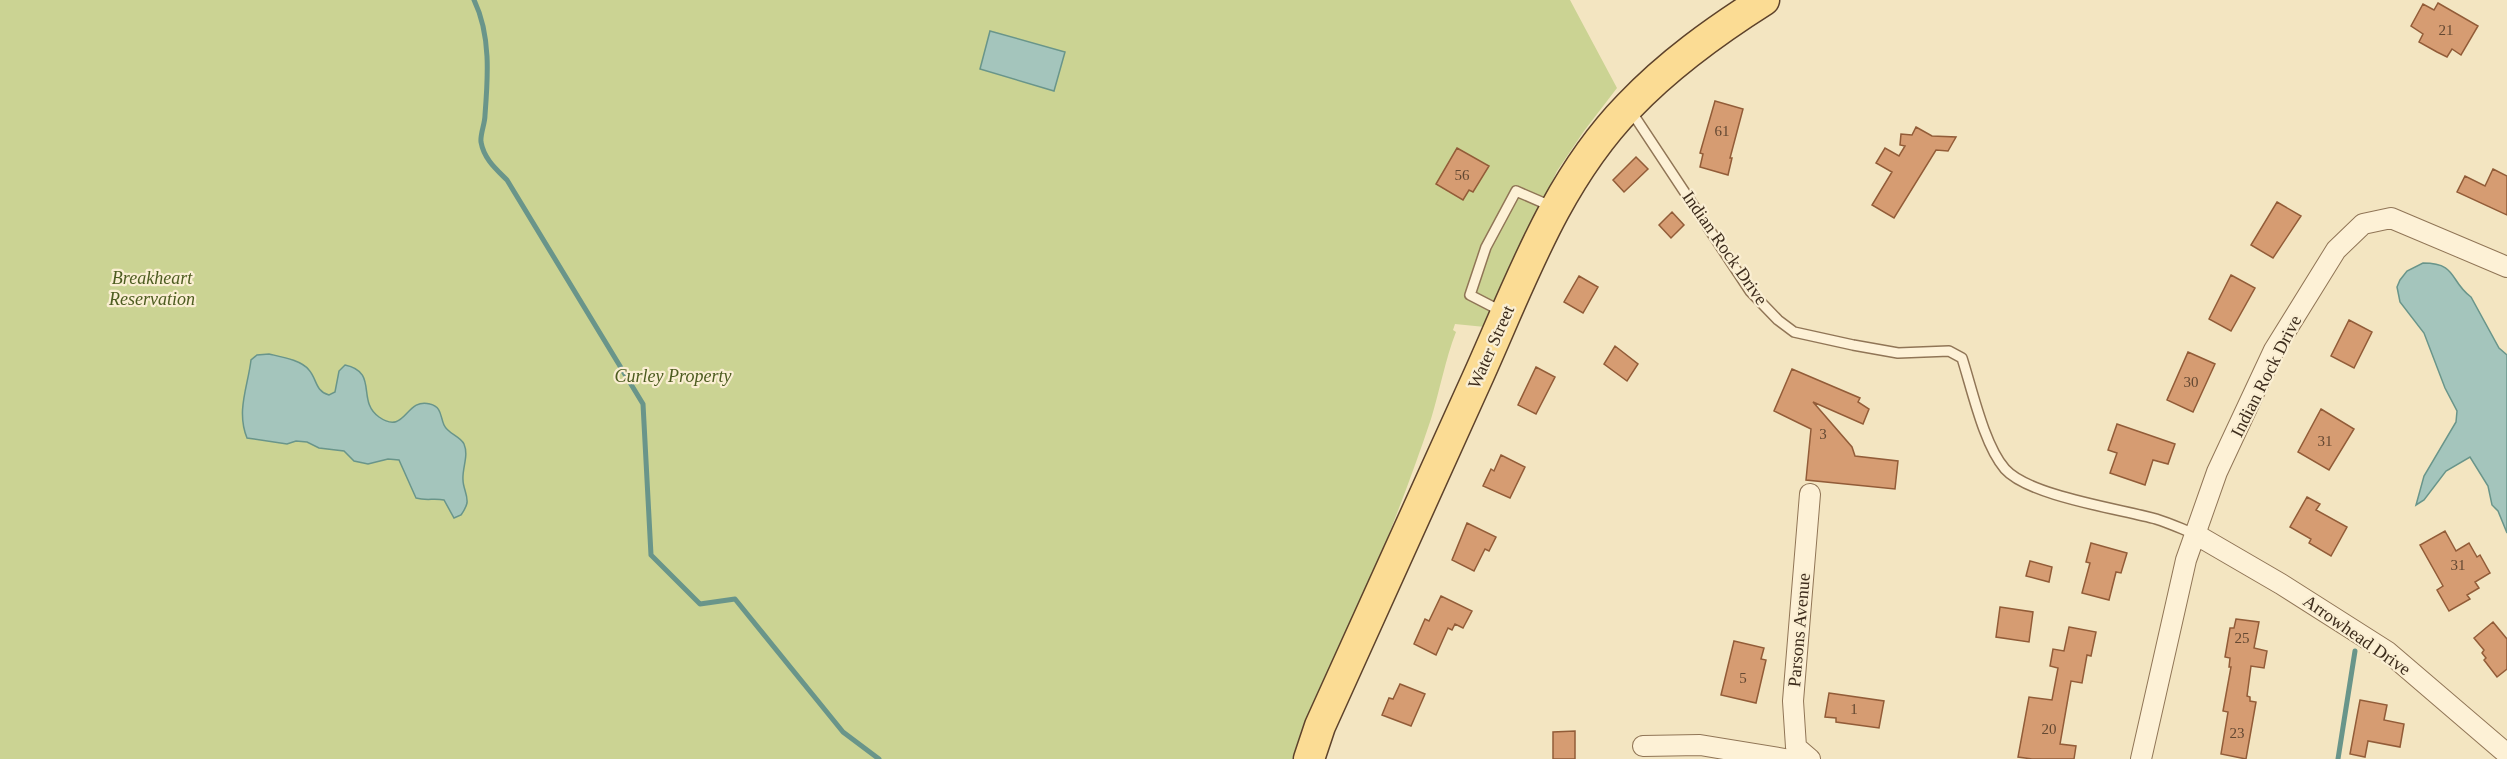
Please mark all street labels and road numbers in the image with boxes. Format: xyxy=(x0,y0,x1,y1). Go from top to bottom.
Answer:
street label: Indian Rock Drive xyxy=(1678,187,1772,309)
street label: Water Street xyxy=(1464,302,1518,392)
street label: Indian Rock Drive xyxy=(2227,312,2305,440)
street label: Parsons Avenue xyxy=(1784,572,1814,688)
street label: Arrowhead Drive xyxy=(2299,591,2415,679)

